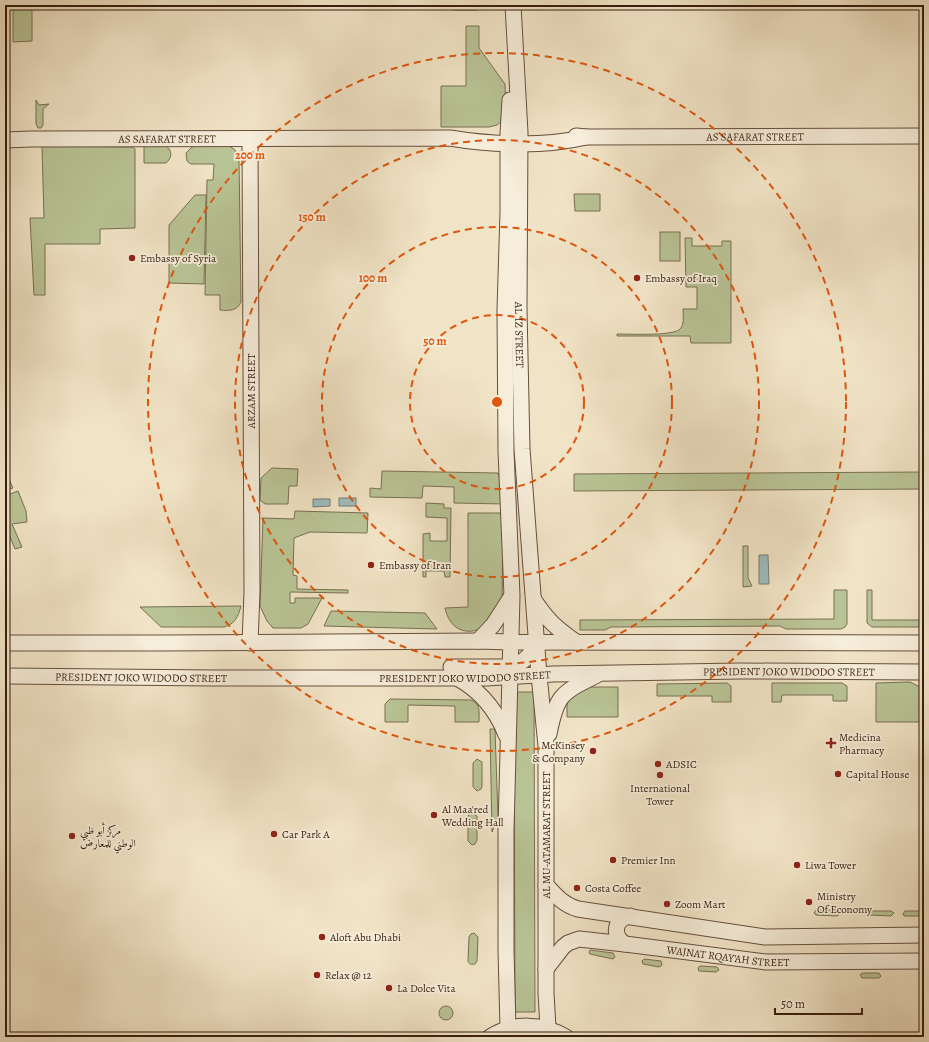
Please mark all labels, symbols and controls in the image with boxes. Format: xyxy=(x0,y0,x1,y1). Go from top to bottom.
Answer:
street label: AS SAFARAT STREET xyxy=(705,129,804,145)
street label: AS SAFARAT STREET xyxy=(117,132,216,147)
text: 200 m xyxy=(235,147,265,163)
text: 150 m xyxy=(298,209,326,225)
place label: Embassy of Syria xyxy=(140,251,217,266)
marker: Embassy of Syria xyxy=(127,253,137,263)
text: 100 m xyxy=(359,270,387,286)
place label: Embassy of Iraq xyxy=(645,271,717,286)
marker: Embassy of Iraq xyxy=(632,273,642,283)
street label: AL 'IZ STREET xyxy=(511,301,527,368)
text: 50 m xyxy=(423,333,447,349)
street label: ARZAM STREET xyxy=(244,354,259,429)
centre of rings xyxy=(490,395,504,409)
place label: Embassy of Iran xyxy=(379,558,451,573)
marker: Embassy of Iran xyxy=(366,560,376,570)
street label: PRESIDENT JOKO WIDODO STREET xyxy=(703,664,875,680)
street label: PRESIDENT JOKO WIDODO STREET xyxy=(379,667,551,686)
street label: PRESIDENT JOKO WIDODO STREET xyxy=(55,669,227,686)
place label: Medicina Pharmacy xyxy=(839,730,884,758)
place label: McKinsey & Company xyxy=(532,738,585,766)
marker: Medicina Pharmacy xyxy=(826,738,836,748)
marker: McKinsey & Company xyxy=(588,746,598,756)
place label: ADSIC xyxy=(665,757,697,772)
marker: ADSIC xyxy=(653,759,663,769)
place label: Capital House xyxy=(846,767,909,782)
marker: Capital House xyxy=(833,769,843,779)
marker: International Tower xyxy=(655,770,665,780)
street label: AL MU-ATAMARAT STREET xyxy=(539,772,554,899)
place label: International Tower xyxy=(630,781,690,809)
place label: Al Maa'red Wedding Hall xyxy=(441,802,504,830)
marker: Al Maa'red Wedding Hall xyxy=(429,810,439,820)
place label: مركز أبو ظبي الوطني للمعارض xyxy=(80,822,136,854)
place label: Car Park A xyxy=(282,827,330,842)
marker: Car Park A xyxy=(269,829,279,839)
marker: مركز أبو ظبي الوطني للمعارض xyxy=(67,831,77,841)
place label: Premier Inn xyxy=(621,853,675,868)
marker: Premier Inn xyxy=(608,855,618,865)
place label: Liwa Tower xyxy=(805,858,856,873)
marker: Liwa Tower xyxy=(792,860,802,870)
place label: Costa Coffee xyxy=(585,881,641,896)
marker: Costa Coffee xyxy=(572,883,582,893)
place label: Ministry Of Economy xyxy=(817,889,872,917)
place label: Zoom Mart xyxy=(675,897,726,912)
marker: Ministry Of Economy xyxy=(804,897,814,907)
marker: Zoom Mart xyxy=(662,899,672,909)
place label: Aloft Abu Dhabi xyxy=(329,930,401,945)
marker: Aloft Abu Dhabi xyxy=(317,932,327,942)
street label: WAJNAT RQAY'AH STREET xyxy=(665,942,789,970)
place label: Relax @ 12 xyxy=(325,968,372,983)
marker: Relax @ 12 xyxy=(312,970,322,980)
place label: La Dolce Vita xyxy=(397,981,456,996)
marker: La Dolce Vita xyxy=(384,983,394,993)
scale bar xyxy=(775,990,862,1016)
text: 50 m xyxy=(781,996,805,1012)

